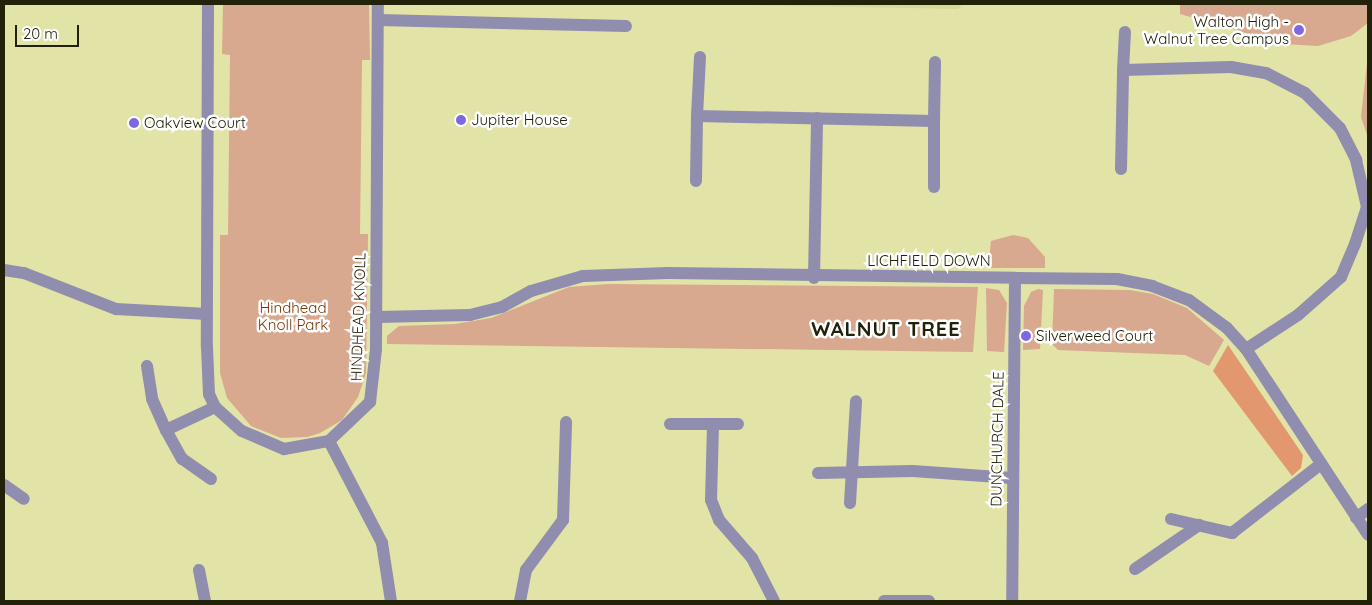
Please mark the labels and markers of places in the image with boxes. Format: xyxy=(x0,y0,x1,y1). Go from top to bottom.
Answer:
place label: Walton High - Walnut Tree Campus xyxy=(1144,12,1289,47)
marker: Walton High - Walnut Tree Campus xyxy=(1293,24,1305,36)
place label: Jupiter House xyxy=(471,111,568,129)
place label: Oakview Court xyxy=(144,114,246,132)
marker: Jupiter House xyxy=(455,114,467,126)
marker: Oakview Court xyxy=(128,117,140,129)
place label: Silverweed Court xyxy=(1036,327,1153,345)
marker: Silverweed Court xyxy=(1020,330,1032,342)

